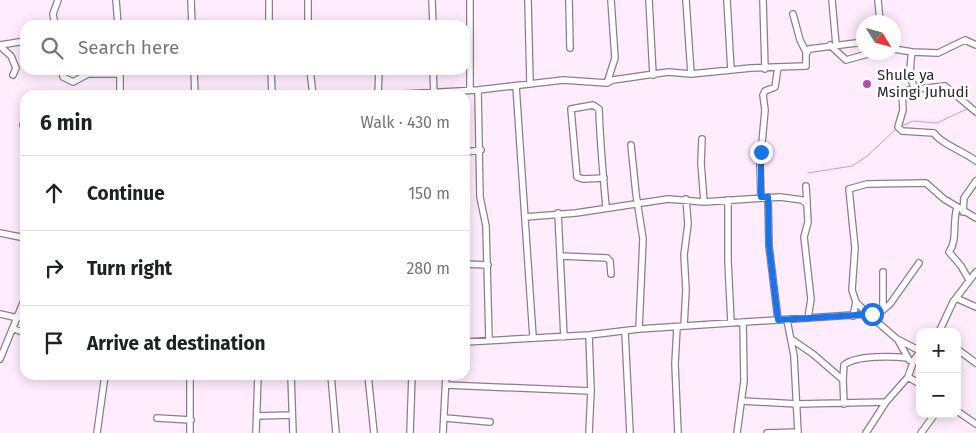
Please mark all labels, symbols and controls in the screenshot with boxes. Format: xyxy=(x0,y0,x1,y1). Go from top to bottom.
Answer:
north arrow xyxy=(856,15,901,60)
search box xyxy=(20,20,470,75)
icon: search xyxy=(38,34,66,62)
text: Search here xyxy=(78,36,179,59)
place label: Shule ya Msingi Juhudi xyxy=(877,66,969,101)
marker: Shule ya Msingi Juhudi xyxy=(861,78,873,90)
text: 6 min xyxy=(40,110,93,136)
text: Walk · 430 m xyxy=(360,113,450,132)
route end xyxy=(750,141,773,164)
icon: ahead xyxy=(40,179,68,207)
text: Continue xyxy=(87,182,165,205)
text: 150 m xyxy=(408,184,450,203)
icon: right xyxy=(40,254,68,282)
text: Turn right xyxy=(87,257,172,280)
text: 280 m xyxy=(406,259,450,278)
route start xyxy=(861,303,884,326)
map controls xyxy=(916,328,961,418)
button: + xyxy=(916,328,961,373)
icon: arrive xyxy=(40,329,68,357)
text: Arrive at destination xyxy=(87,332,266,355)
button: − xyxy=(916,373,961,418)

